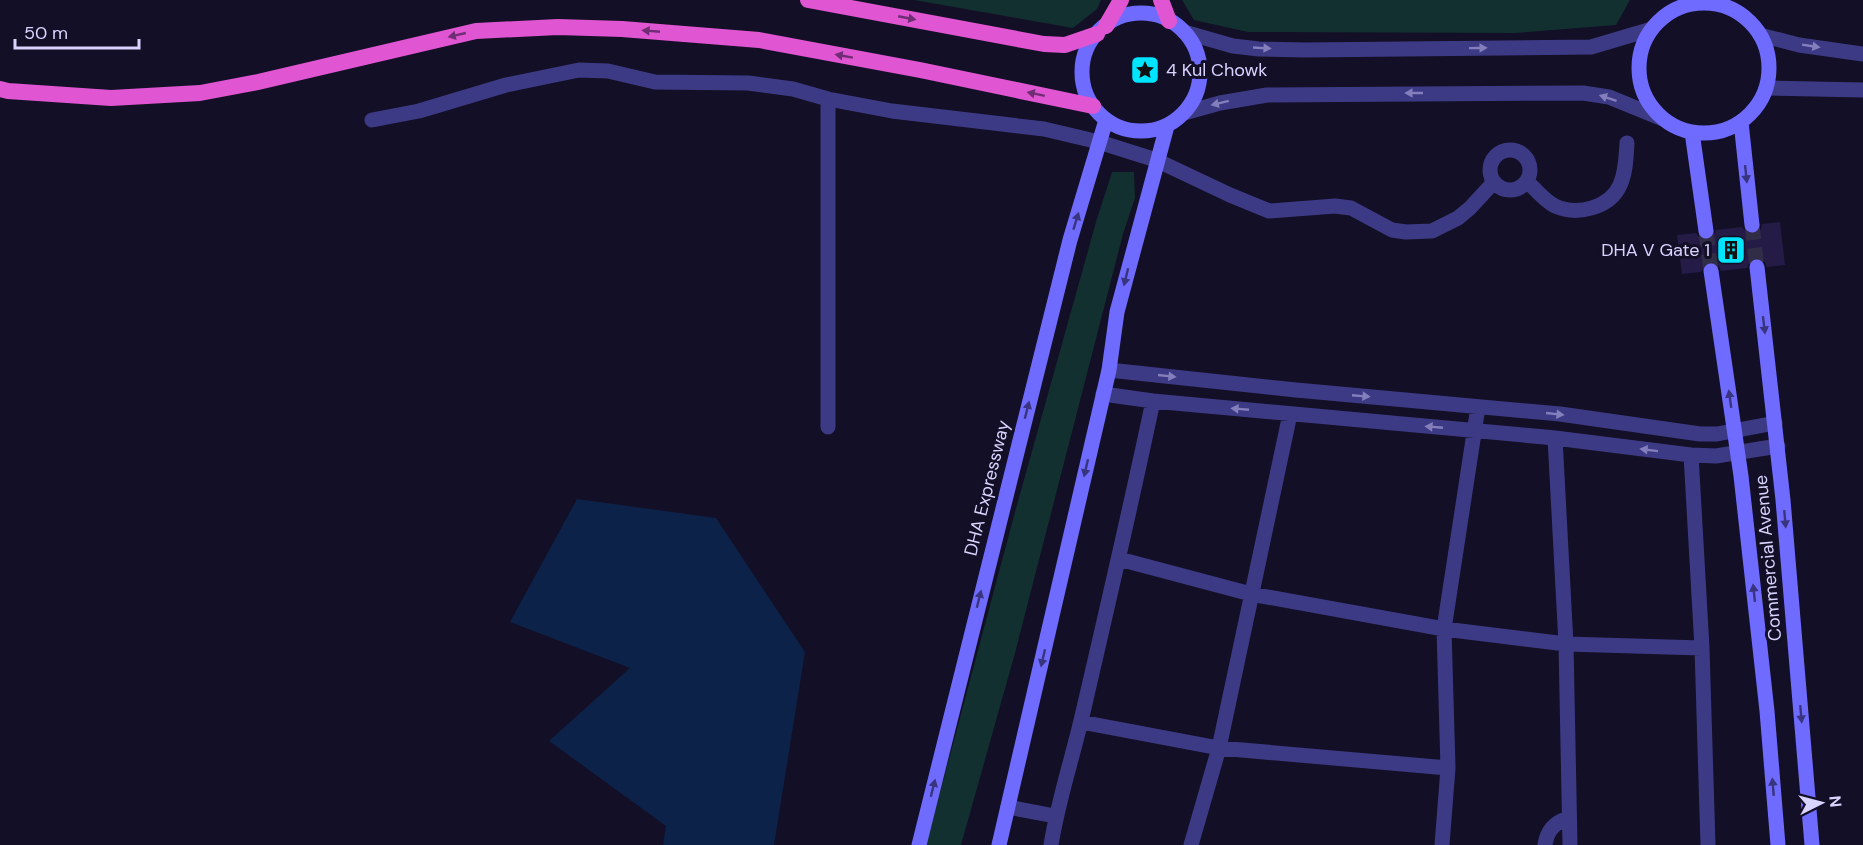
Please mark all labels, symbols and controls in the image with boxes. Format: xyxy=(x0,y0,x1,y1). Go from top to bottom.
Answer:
scale bar xyxy=(15,12,140,50)
one-way arrow xyxy=(898,14,917,23)
text: 50 m xyxy=(24,21,68,45)
one-way arrow xyxy=(642,26,661,36)
one-way arrow xyxy=(447,31,466,40)
one-way arrow xyxy=(1802,42,1821,51)
one-way arrow xyxy=(1468,43,1487,53)
one-way arrow xyxy=(1252,44,1271,53)
one-way arrow xyxy=(835,51,854,60)
place icon: 4 Kul Chowk xyxy=(1129,54,1161,86)
place label: 4 Kul Chowk xyxy=(1166,58,1267,82)
one-way arrow xyxy=(1405,88,1424,98)
one-way arrow xyxy=(1026,89,1045,98)
one-way arrow xyxy=(1599,93,1617,102)
one-way arrow xyxy=(1211,99,1229,109)
one-way arrow xyxy=(1742,164,1751,183)
one-way arrow xyxy=(1072,212,1081,230)
building icon: DHA V Gate 1 xyxy=(1715,234,1747,266)
place label: DHA V Gate 1 xyxy=(1601,238,1710,262)
one-way arrow xyxy=(1121,268,1130,286)
one-way arrow xyxy=(1759,316,1769,335)
one-way arrow xyxy=(1157,371,1176,381)
one-way arrow xyxy=(1725,390,1734,409)
one-way arrow xyxy=(1351,391,1370,401)
one-way arrow xyxy=(1023,401,1032,419)
one-way arrow xyxy=(1231,404,1250,414)
one-way arrow xyxy=(1545,409,1564,419)
street label: DHA Expressway xyxy=(959,418,1015,558)
one-way arrow xyxy=(1425,422,1444,432)
one-way arrow xyxy=(1640,445,1659,455)
one-way arrow xyxy=(1081,459,1090,478)
street label: Commercial Avenue xyxy=(1749,474,1787,642)
one-way arrow xyxy=(1780,510,1790,529)
one-way arrow xyxy=(1749,583,1758,602)
one-way arrow xyxy=(975,589,984,608)
one-way arrow xyxy=(1037,649,1047,667)
one-way arrow xyxy=(1796,704,1806,723)
north arrow xyxy=(1791,773,1851,833)
one-way arrow xyxy=(1768,777,1778,796)
one-way arrow xyxy=(929,779,939,798)
text: N xyxy=(1824,795,1846,808)

